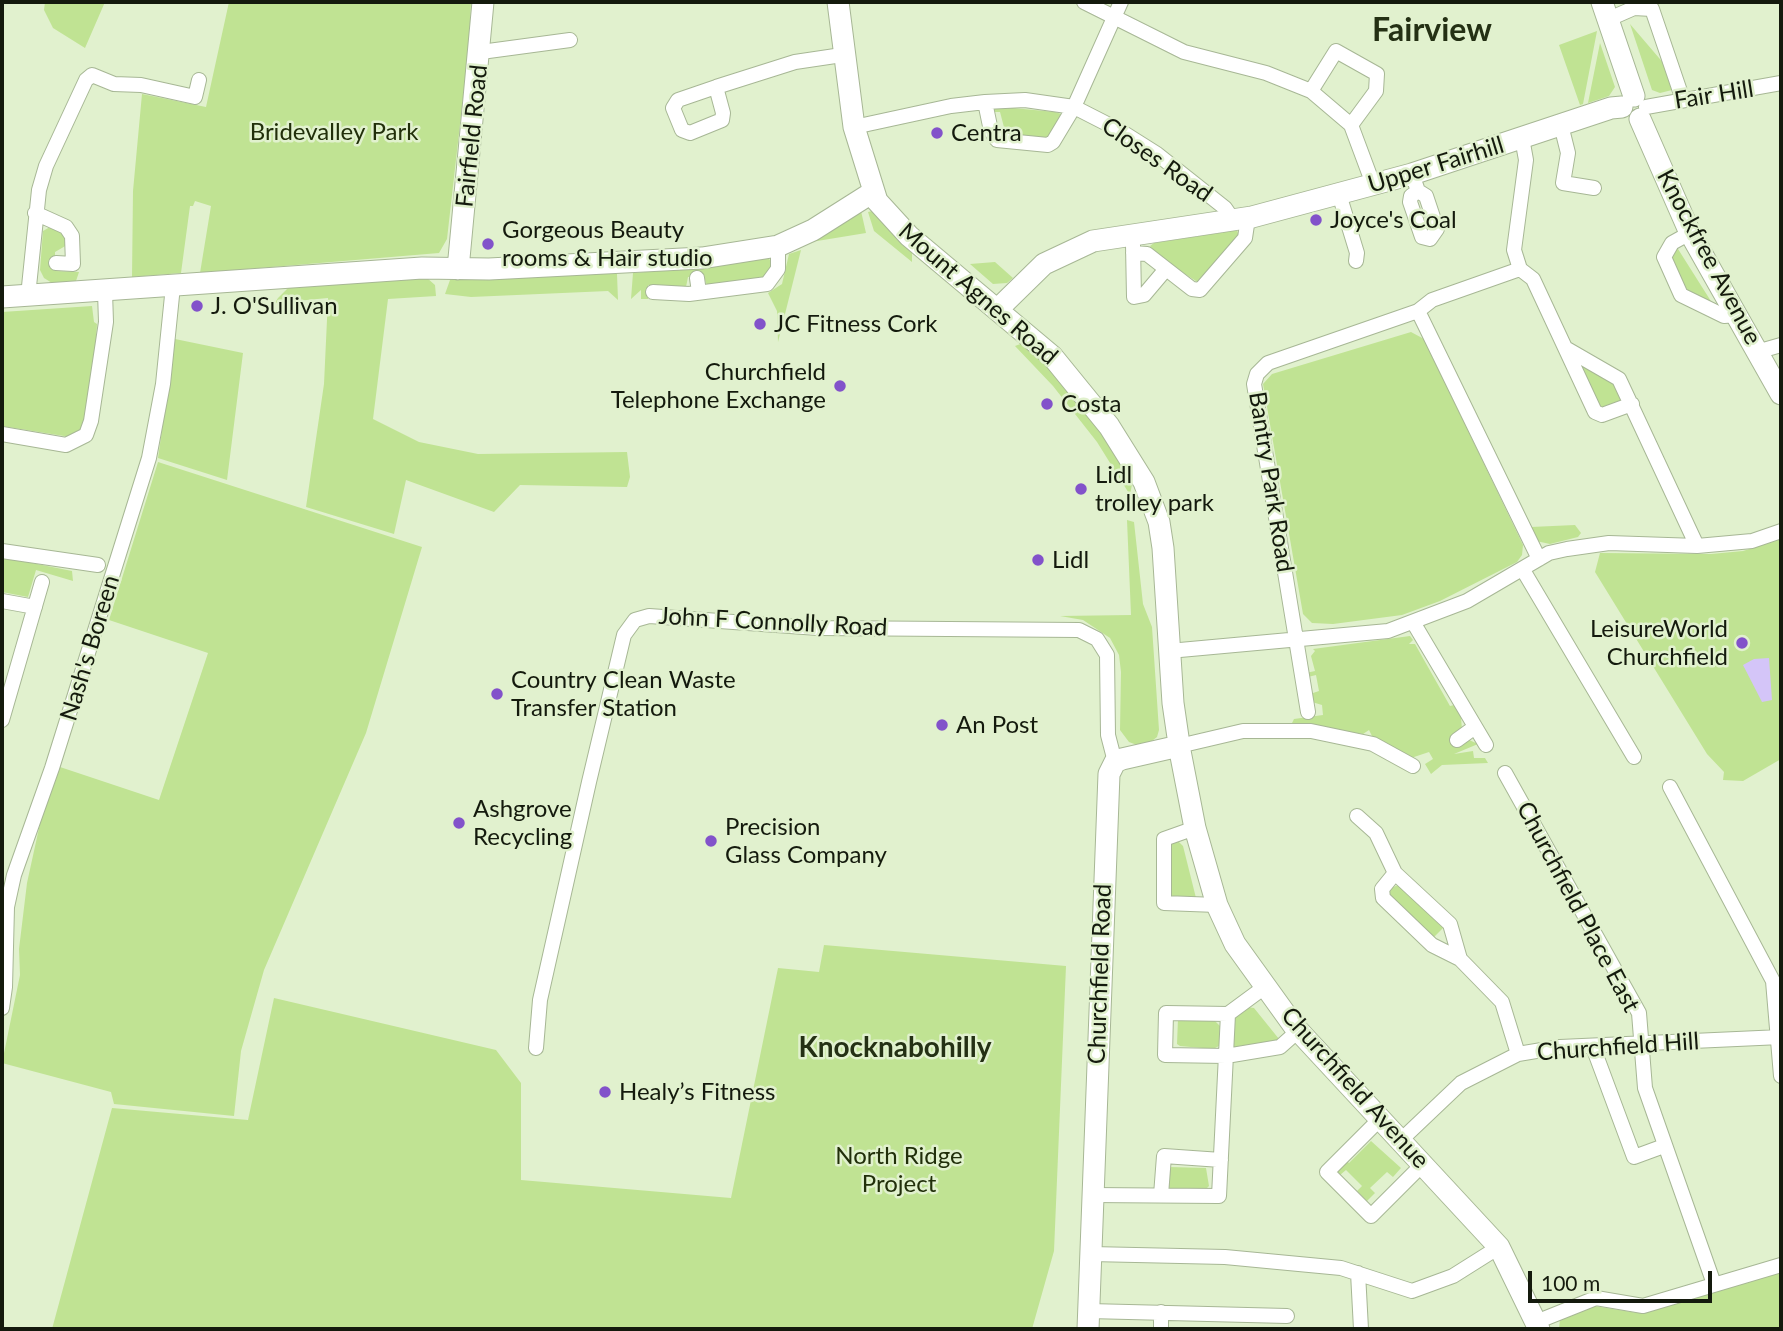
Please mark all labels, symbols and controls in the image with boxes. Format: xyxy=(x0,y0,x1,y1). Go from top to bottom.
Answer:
district label: Fairview xyxy=(1372,12,1492,50)
street label: Fairfield Road xyxy=(450,63,494,209)
street label: Fair Hill xyxy=(1672,75,1756,115)
street label: Closes Road xyxy=(1096,111,1218,209)
park label: Bridevalley Park xyxy=(250,118,418,146)
place label: Centra xyxy=(951,119,1022,147)
marker: Centra xyxy=(929,125,945,141)
street label: Upper Fairhill xyxy=(1365,131,1507,199)
street label: Knockfree Avenue xyxy=(1651,165,1767,349)
place label: Joyce's Coal xyxy=(1330,206,1457,234)
marker: Joyce's Coal xyxy=(1308,212,1324,228)
place label: Gorgeous Beauty rooms & Hair studio xyxy=(502,216,713,272)
street label: Mount Agnes Road xyxy=(893,217,1063,371)
marker: Gorgeous Beauty rooms & Hair studio xyxy=(480,236,496,252)
place label: J. O'Sullivan xyxy=(211,292,338,320)
marker: J. O'Sullivan xyxy=(189,298,205,314)
place label: JC Fitness Cork xyxy=(774,310,938,338)
marker: JC Fitness Cork xyxy=(752,316,768,332)
place label: Churchfield Telephone Exchange xyxy=(611,358,826,414)
marker: Churchfield Telephone Exchange xyxy=(832,378,848,394)
place label: Costa xyxy=(1061,390,1121,418)
street label: Bantry Park Road xyxy=(1242,390,1300,574)
marker: Costa xyxy=(1039,396,1055,412)
place label: Lidl trolley park xyxy=(1095,461,1214,517)
marker: Lidl trolley park xyxy=(1073,481,1089,497)
place label: Lidl xyxy=(1052,546,1089,574)
marker: Lidl xyxy=(1030,552,1046,568)
street label: Nash's Boreen xyxy=(54,572,126,724)
street label: John F Connolly Road xyxy=(658,602,888,642)
place label: LeisureWorld Churchfield xyxy=(1590,615,1728,671)
marker: LeisureWorld Churchfield xyxy=(1734,635,1750,651)
place label: Country Clean Waste Transfer Station xyxy=(511,666,736,722)
marker: Country Clean Waste Transfer Station xyxy=(489,686,505,702)
place label: An Post xyxy=(956,711,1038,739)
marker: An Post xyxy=(934,717,950,733)
place label: Ashgrove Recycling xyxy=(473,795,572,851)
street label: Churchfield Place East xyxy=(1510,797,1646,1017)
place label: Precision Glass Company xyxy=(725,813,887,869)
marker: Ashgrove Recycling xyxy=(451,815,467,831)
marker: Precision Glass Company xyxy=(703,833,719,849)
street label: Churchfield Road xyxy=(1082,883,1118,1065)
street label: Churchfield Avenue xyxy=(1275,1002,1435,1174)
street label: Churchfield Hill xyxy=(1536,1027,1700,1067)
district label: Knocknabohilly xyxy=(798,1031,992,1065)
place label: Healy’s Fitness xyxy=(619,1078,775,1106)
marker: Healy’s Fitness xyxy=(597,1084,613,1100)
park label: North Ridge Project xyxy=(835,1142,963,1198)
scale bar xyxy=(1531,1258,1715,1302)
text: 100 m xyxy=(1541,1270,1600,1295)

